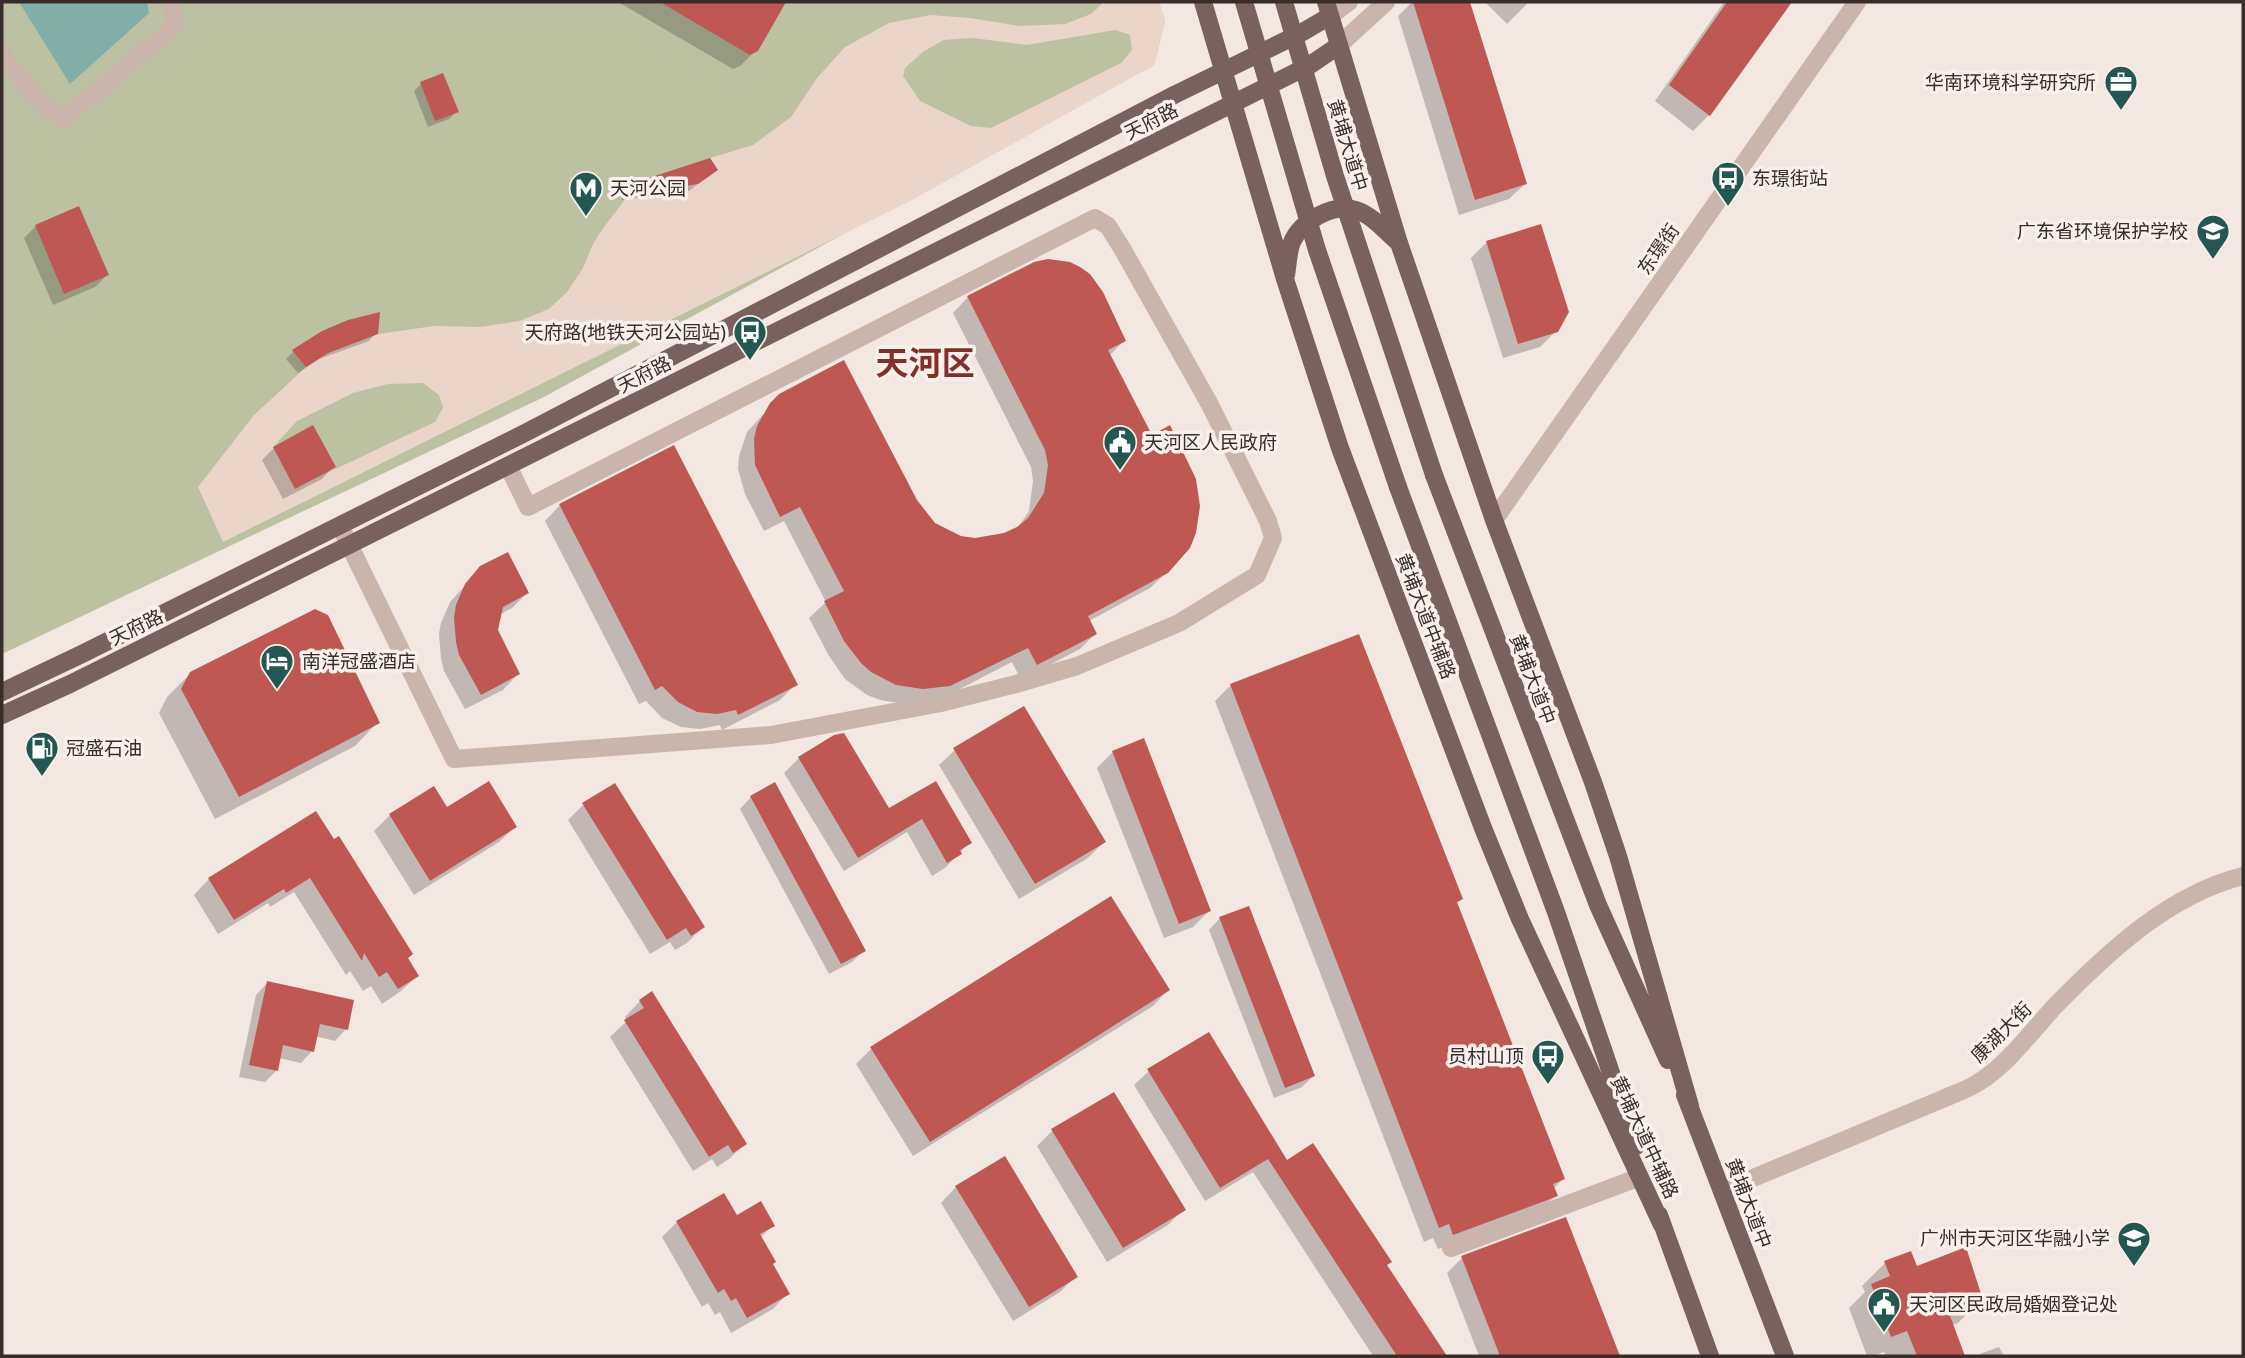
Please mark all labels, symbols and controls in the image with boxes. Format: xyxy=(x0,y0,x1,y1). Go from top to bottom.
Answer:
office icon: 华南环境科学研究所 xyxy=(2102,63,2140,112)
place label: 华南环境科学研究所 xyxy=(1925,69,2096,95)
street label: 天府路 xyxy=(1120,96,1182,146)
street label: 黄埔大道中 xyxy=(1322,96,1374,194)
bus stop icon: 东璟街站 xyxy=(1709,159,1747,208)
place label: 东璟街站 xyxy=(1752,165,1828,191)
metro station icon: 天河公园 xyxy=(567,169,605,218)
place label: 天河公园 xyxy=(610,175,686,201)
school or university icon: 广东省环境保护学校 xyxy=(2194,212,2232,261)
street label: 东璟街 xyxy=(1631,218,1685,280)
place label: 广东省环境保护学校 xyxy=(2017,218,2188,244)
bus stop icon: 天府路(地铁天河公园站) xyxy=(731,313,769,362)
place label: 天府路(地铁天河公园站) xyxy=(525,319,726,345)
district label: 天河区 xyxy=(876,340,975,385)
street label: 天府路 xyxy=(613,349,675,399)
public building icon: 天河区人民政府 xyxy=(1101,423,1139,472)
place label: 天河区人民政府 xyxy=(1144,429,1277,455)
street label: 黄埔大道中辅路 xyxy=(1390,549,1462,683)
street label: 天府路 xyxy=(105,603,167,651)
street label: 黄埔大道中 xyxy=(1504,630,1562,728)
hotel icon: 南洋冠盛酒店 xyxy=(258,642,296,691)
place label: 南洋冠盛酒店 xyxy=(302,648,416,674)
fuel station icon: 冠盛石油 xyxy=(23,729,61,778)
place label: 冠盛石油 xyxy=(66,735,142,761)
street label: 康湖大街 xyxy=(1965,996,2037,1068)
bus stop icon: 员村山顶 xyxy=(1529,1037,1567,1086)
place label: 员村山顶 xyxy=(1448,1043,1524,1069)
street label: 黄埔大道中辅路 xyxy=(1605,1071,1685,1203)
street label: 黄埔大道中 xyxy=(1720,1154,1778,1252)
school or university icon: 广州市天河区华融小学 xyxy=(2115,1219,2153,1268)
place label: 广州市天河区华融小学 xyxy=(1920,1225,2110,1251)
public building icon: 天河区民政局婚姻登记处 xyxy=(1865,1285,1903,1334)
place label: 天河区民政局婚姻登记处 xyxy=(1909,1291,2118,1317)

